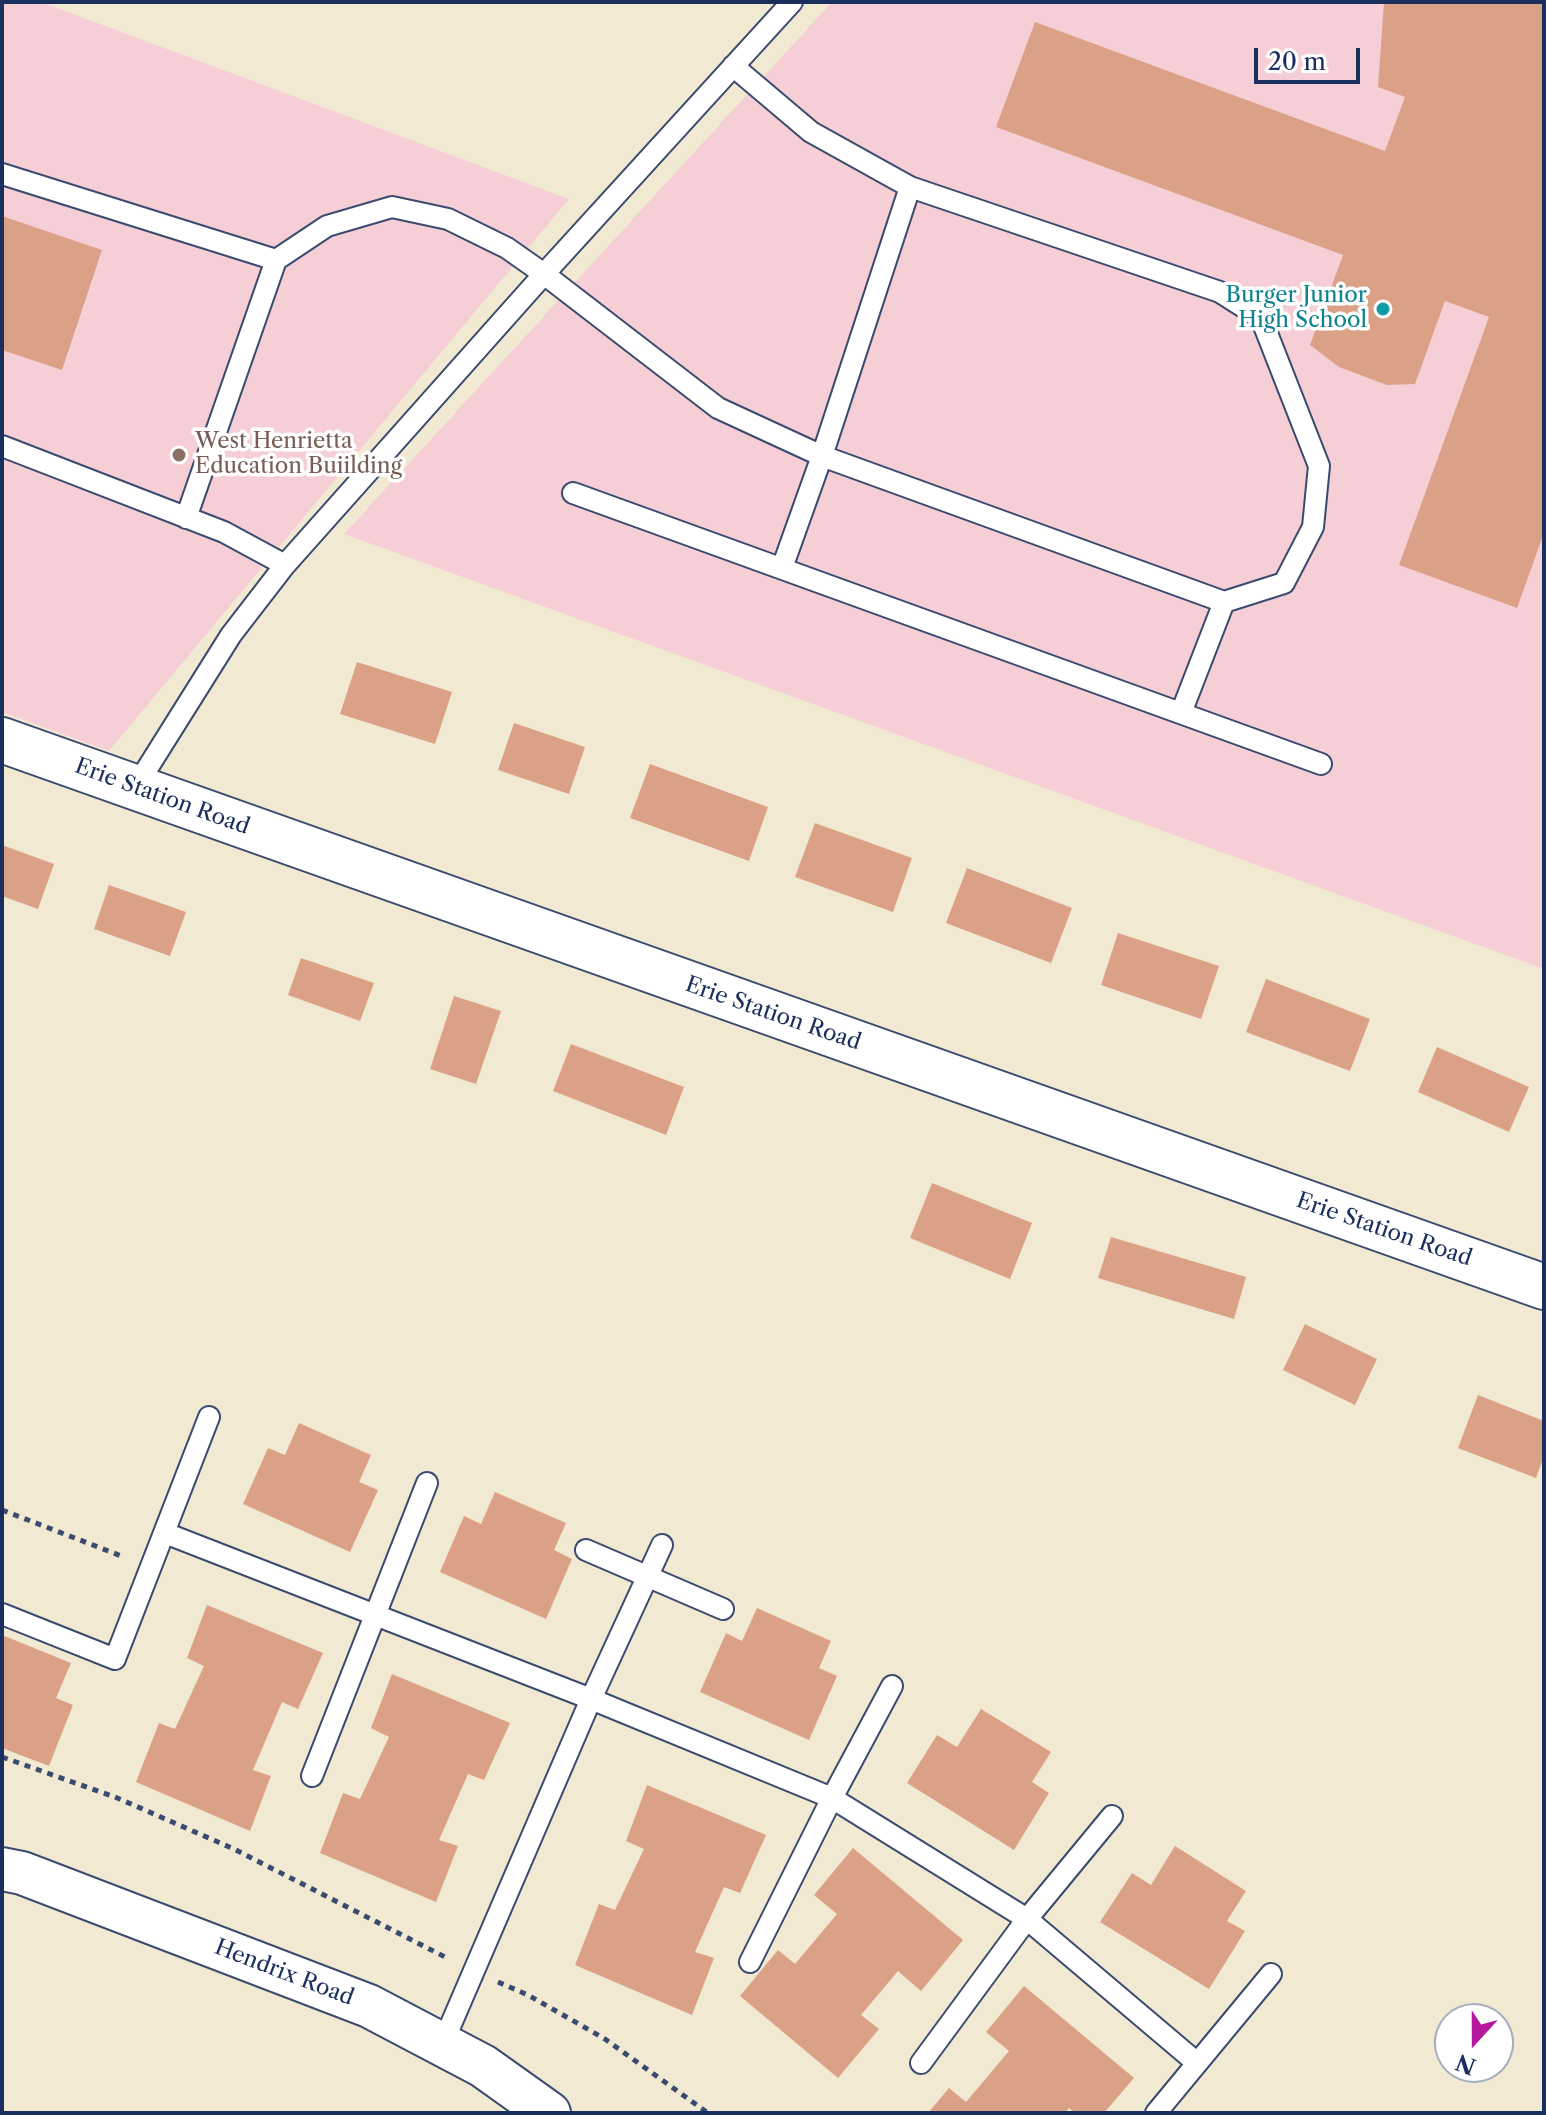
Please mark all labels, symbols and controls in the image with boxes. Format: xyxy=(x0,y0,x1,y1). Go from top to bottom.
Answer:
scale bar xyxy=(1258,32,1364,82)
text: 20 m xyxy=(1268,47,1326,76)
place label: Burger Junior High School xyxy=(1226,283,1367,334)
marker: Burger Junior High School xyxy=(1374,300,1392,318)
place label: West Henrietta Education Buiilding xyxy=(195,429,402,480)
marker: West Henrietta Education Buiilding xyxy=(170,446,188,464)
street label: Erie Station Road xyxy=(71,753,253,841)
street label: Erie Station Road xyxy=(682,972,864,1056)
street label: Erie Station Road xyxy=(1293,1188,1475,1272)
street label: Hendrix Road xyxy=(211,1934,357,2012)
north arrow xyxy=(1434,2003,1514,2083)
text: N xyxy=(1452,2048,1480,2080)

